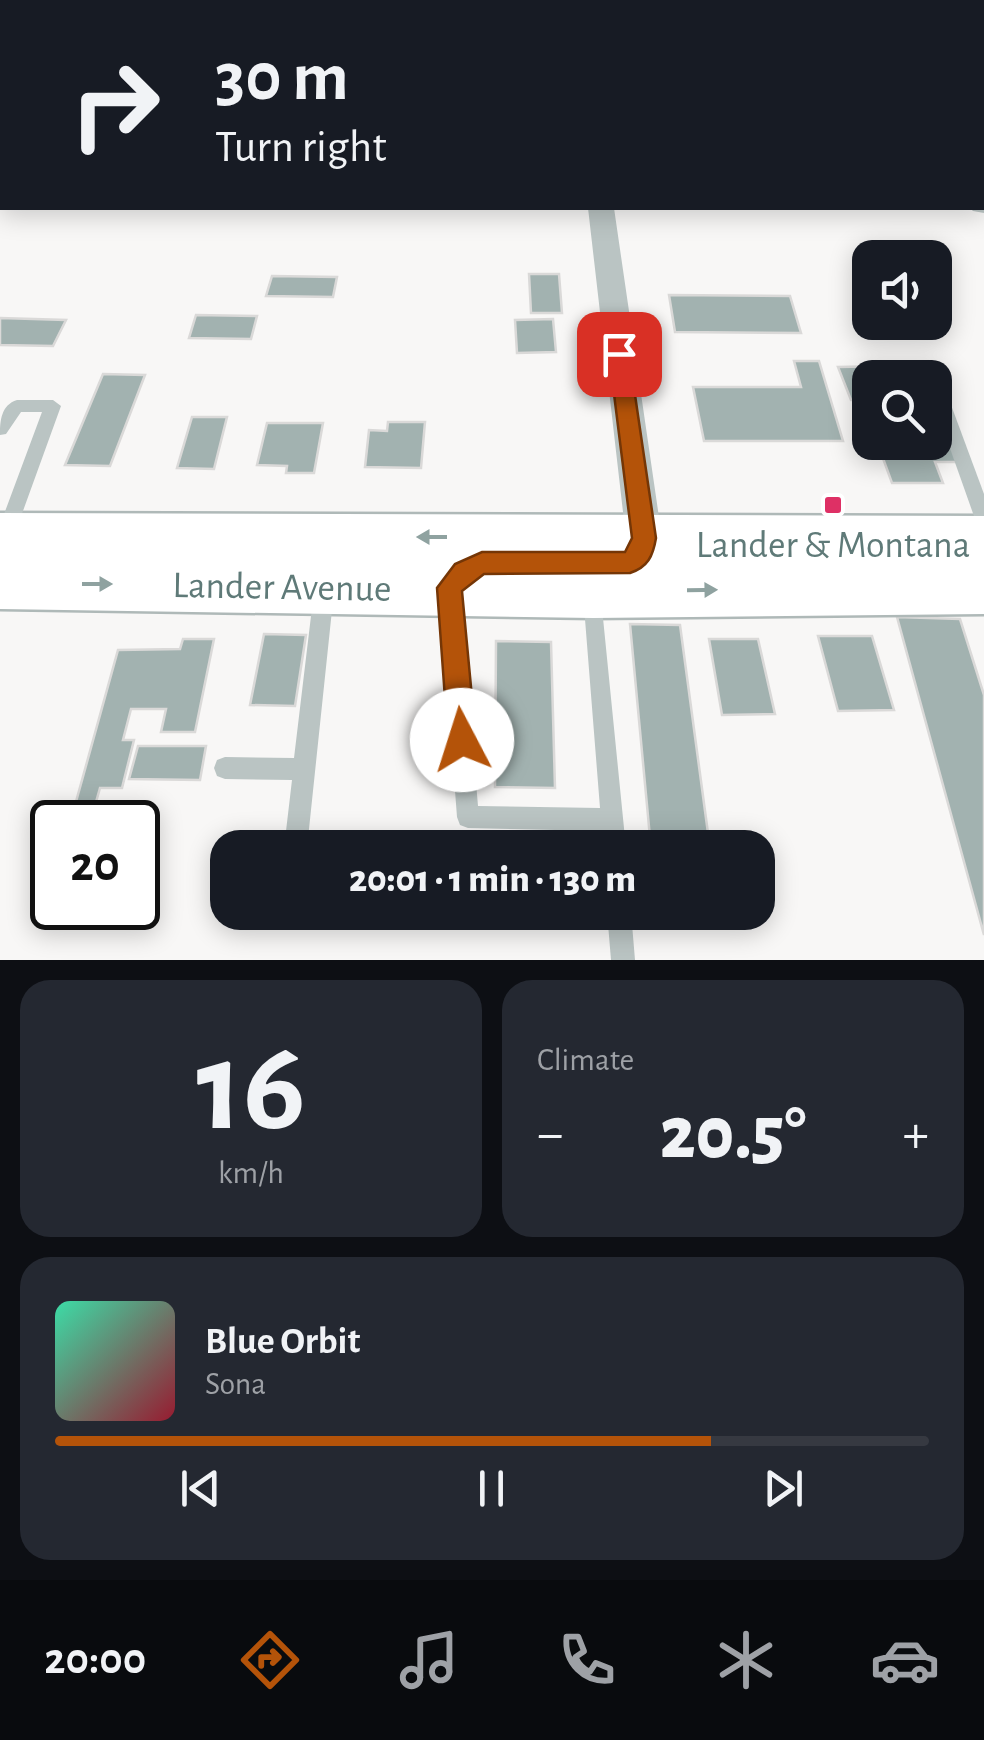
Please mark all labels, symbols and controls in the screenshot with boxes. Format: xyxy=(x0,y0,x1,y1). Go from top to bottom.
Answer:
icon: right xyxy=(50,40,180,170)
text: 30 m xyxy=(215,43,349,113)
text: Turn right xyxy=(215,125,387,170)
map controls xyxy=(852,240,952,460)
button: sound xyxy=(852,240,952,340)
pin xyxy=(577,312,662,397)
icon: arrive xyxy=(592,327,647,382)
button: search xyxy=(852,360,952,460)
marker: Lander & Montana xyxy=(822,494,844,516)
place label: Lander & Montana xyxy=(696,527,970,565)
one-way arrow xyxy=(415,529,447,545)
street label: Lander Avenue xyxy=(172,567,392,609)
one-way arrow xyxy=(82,576,114,592)
one-way arrow xyxy=(687,582,719,598)
position arrow xyxy=(410,688,514,792)
speed limit sign: 20 xyxy=(30,800,160,930)
text: 20:01 · 1 min · 130 m xyxy=(349,861,636,899)
text: 16 xyxy=(196,1024,306,1154)
text: Climate xyxy=(537,1044,634,1076)
text: 20.5° xyxy=(660,1097,806,1172)
text: − xyxy=(537,1107,563,1162)
text: + xyxy=(903,1107,929,1162)
text: km/h xyxy=(218,1157,284,1189)
text: Blue Orbit xyxy=(205,1323,360,1361)
text: Sona xyxy=(205,1368,266,1400)
icon: previous xyxy=(173,1461,228,1516)
icon: pause xyxy=(464,1461,519,1516)
icon: next xyxy=(756,1461,811,1516)
icon: directions xyxy=(235,1625,305,1695)
icon: music xyxy=(394,1625,464,1695)
icon: phone xyxy=(552,1625,622,1695)
icon: climate xyxy=(711,1625,781,1695)
icon: car xyxy=(870,1625,940,1695)
text: 20:00 xyxy=(44,1637,146,1682)

